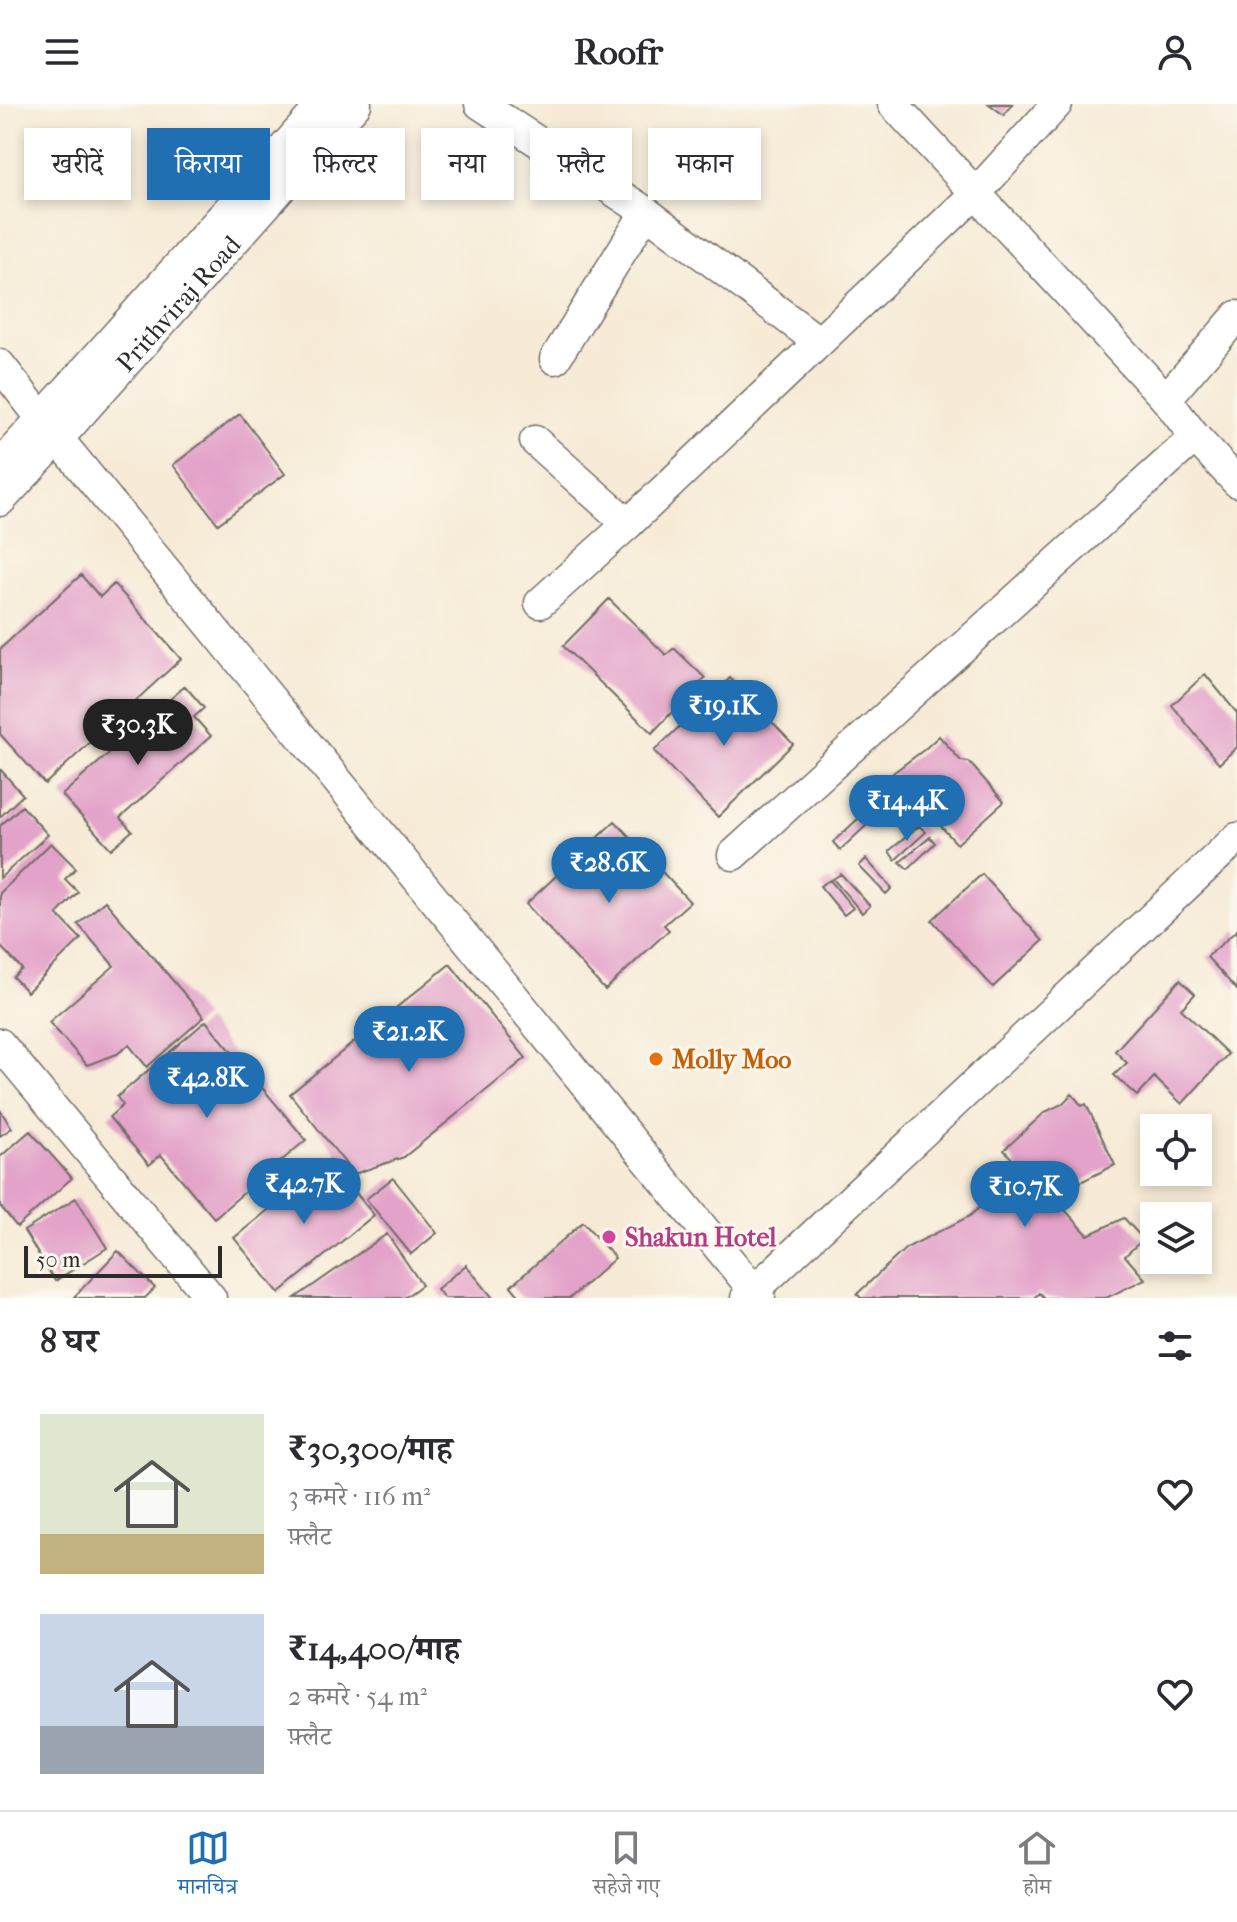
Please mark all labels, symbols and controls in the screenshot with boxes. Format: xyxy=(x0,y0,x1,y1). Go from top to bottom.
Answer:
icon: menu xyxy=(40,30,84,74)
icon: person xyxy=(1153,30,1197,74)
text: Roofr xyxy=(574,31,663,73)
chip: खरीदें xyxy=(24,128,131,200)
chip: किराया xyxy=(147,128,270,200)
chip: फ़िल्टर xyxy=(286,128,405,200)
chip: नया xyxy=(421,128,514,200)
chip: फ़्लैट xyxy=(530,128,632,200)
chip: मकान xyxy=(648,128,761,200)
street label: Prithviraj Road xyxy=(110,229,248,378)
pin: ₹19.1K xyxy=(659,680,789,748)
text: ₹19.1K xyxy=(689,690,759,721)
pin: ₹30.3K xyxy=(73,699,203,767)
text: ₹30.3K xyxy=(101,709,175,740)
pin: ₹14.4K xyxy=(842,775,972,843)
text: ₹14.4K xyxy=(867,785,947,816)
pin: ₹28.6K xyxy=(544,837,674,905)
text: ₹28.6K xyxy=(569,847,649,878)
pin: ₹21.2K xyxy=(344,1006,474,1074)
text: ₹21.2K xyxy=(372,1016,446,1047)
place label: Molly Moo xyxy=(672,1044,792,1075)
marker: Molly Moo xyxy=(647,1050,665,1068)
pin: ₹42.8K xyxy=(142,1052,272,1120)
text: ₹42.8K xyxy=(167,1062,247,1093)
map controls xyxy=(1140,1114,1212,1274)
button: locate xyxy=(1140,1114,1212,1186)
pin: ₹42.7K xyxy=(239,1158,369,1226)
pin: ₹10.7K xyxy=(960,1161,1090,1229)
text: ₹42.7K xyxy=(265,1168,343,1199)
text: ₹10.7K xyxy=(988,1171,1062,1202)
button: layers xyxy=(1140,1202,1212,1274)
place label: Shakun Hotel xyxy=(625,1222,777,1253)
marker: Shakun Hotel xyxy=(600,1228,618,1246)
scale bar xyxy=(24,1242,222,1278)
text: 50 m xyxy=(36,1247,81,1273)
text: 8 घर xyxy=(40,1321,98,1361)
icon: filters xyxy=(1153,1324,1197,1368)
text: ₹30,300/माह xyxy=(288,1429,453,1469)
icon: home xyxy=(104,1446,200,1542)
icon: heart xyxy=(1153,1472,1197,1516)
text: 3 कमरे · 116 m² xyxy=(288,1481,430,1512)
text: फ़्लैट xyxy=(288,1521,331,1552)
text: ₹14,400/माह xyxy=(288,1629,460,1669)
icon: home xyxy=(104,1646,200,1742)
icon: heart xyxy=(1153,1672,1197,1716)
text: 2 कमरे · 54 m² xyxy=(288,1681,427,1712)
text: फ़्लैट xyxy=(288,1721,331,1752)
tab: मानचित्र xyxy=(178,1826,237,1908)
tab: सहेजे गए xyxy=(593,1826,660,1908)
tab: होम xyxy=(1015,1826,1059,1908)

